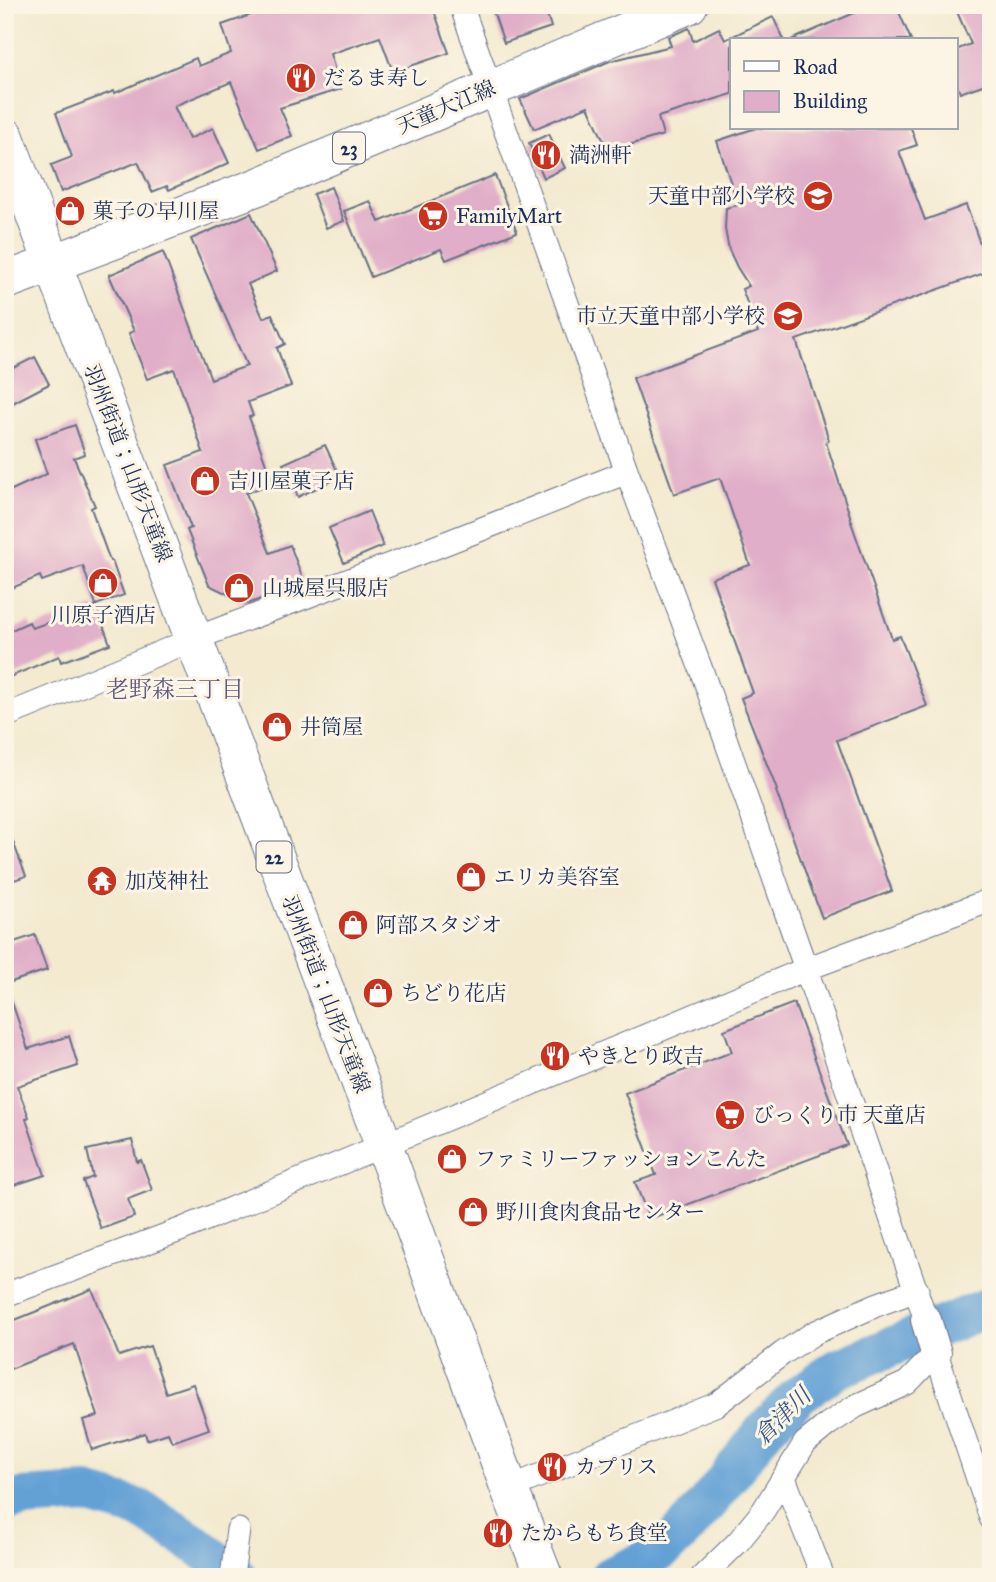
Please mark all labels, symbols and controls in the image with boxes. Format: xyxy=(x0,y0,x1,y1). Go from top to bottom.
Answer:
legend xyxy=(730,38,958,130)
text: Road xyxy=(793,54,838,80)
restaurant icon: だるま寿し xyxy=(284,61,318,95)
place label: だるま寿し xyxy=(324,65,429,91)
street label: 天童大江線 xyxy=(393,75,499,139)
text: Building xyxy=(793,88,867,114)
road number: 23 xyxy=(333,132,365,164)
restaurant icon: 満洲軒 xyxy=(529,138,563,172)
place label: 満洲軒 xyxy=(569,142,632,168)
school or university icon: 天童中部小学校 xyxy=(801,179,835,213)
place label: 天童中部小学校 xyxy=(648,183,795,209)
shop icon: 菓子の早川屋 xyxy=(53,194,87,228)
place label: 菓子の早川屋 xyxy=(93,198,219,224)
supermarket icon: FamilyMart xyxy=(416,199,450,233)
place label: FamilyMart xyxy=(456,203,563,229)
school or university icon: 市立天童中部小学校 xyxy=(771,299,805,333)
place label: 市立天童中部小学校 xyxy=(576,303,765,329)
street label: 羽州街道；山形天童線 xyxy=(78,360,178,566)
shop icon: 吉川屋菓子店 xyxy=(188,464,222,498)
place label: 吉川屋菓子店 xyxy=(228,468,354,494)
shop icon: 川原子酒店 xyxy=(86,566,120,600)
shop icon: 山城屋呉服店 xyxy=(222,571,256,605)
place label: 山城屋呉服店 xyxy=(262,575,388,601)
place label: 川原子酒店 xyxy=(51,602,156,628)
district label: 老野森三丁目 xyxy=(106,675,244,703)
shop icon: 井筒屋 xyxy=(260,710,294,744)
place label: 井筒屋 xyxy=(300,714,363,740)
road number: 22 xyxy=(256,842,292,872)
shop icon: エリカ美容室 xyxy=(454,860,488,894)
temple icon: 加茂神社 xyxy=(85,864,119,898)
place label: エリカ美容室 xyxy=(494,864,620,890)
place label: 加茂神社 xyxy=(125,868,209,894)
street label: 羽州街道；山形天童線 xyxy=(276,891,376,1097)
shop icon: 阿部スタジオ xyxy=(336,908,370,942)
place label: 阿部スタジオ xyxy=(376,912,502,938)
shop icon: ちどり花店 xyxy=(361,976,395,1010)
place label: ちどり花店 xyxy=(401,980,506,1006)
restaurant icon: やきとり政吉 xyxy=(538,1039,572,1073)
place label: やきとり政吉 xyxy=(578,1043,704,1069)
supermarket icon: びっくり市 天童店 xyxy=(713,1098,747,1132)
place label: びっくり市 天童店 xyxy=(753,1102,926,1128)
shop icon: ファミリーファッションこんた xyxy=(435,1142,469,1176)
place label: ファミリーファッションこんた xyxy=(475,1146,767,1172)
shop icon: 野川食肉食品センター xyxy=(456,1195,490,1229)
place label: 野川食肉食品センター xyxy=(496,1199,705,1225)
water label: 倉津川 xyxy=(748,1380,818,1450)
restaurant icon: カプリス xyxy=(535,1450,569,1484)
place label: カプリス xyxy=(575,1454,658,1480)
restaurant icon: たからもち食堂 xyxy=(481,1516,515,1550)
place label: たからもち食堂 xyxy=(521,1520,668,1546)

